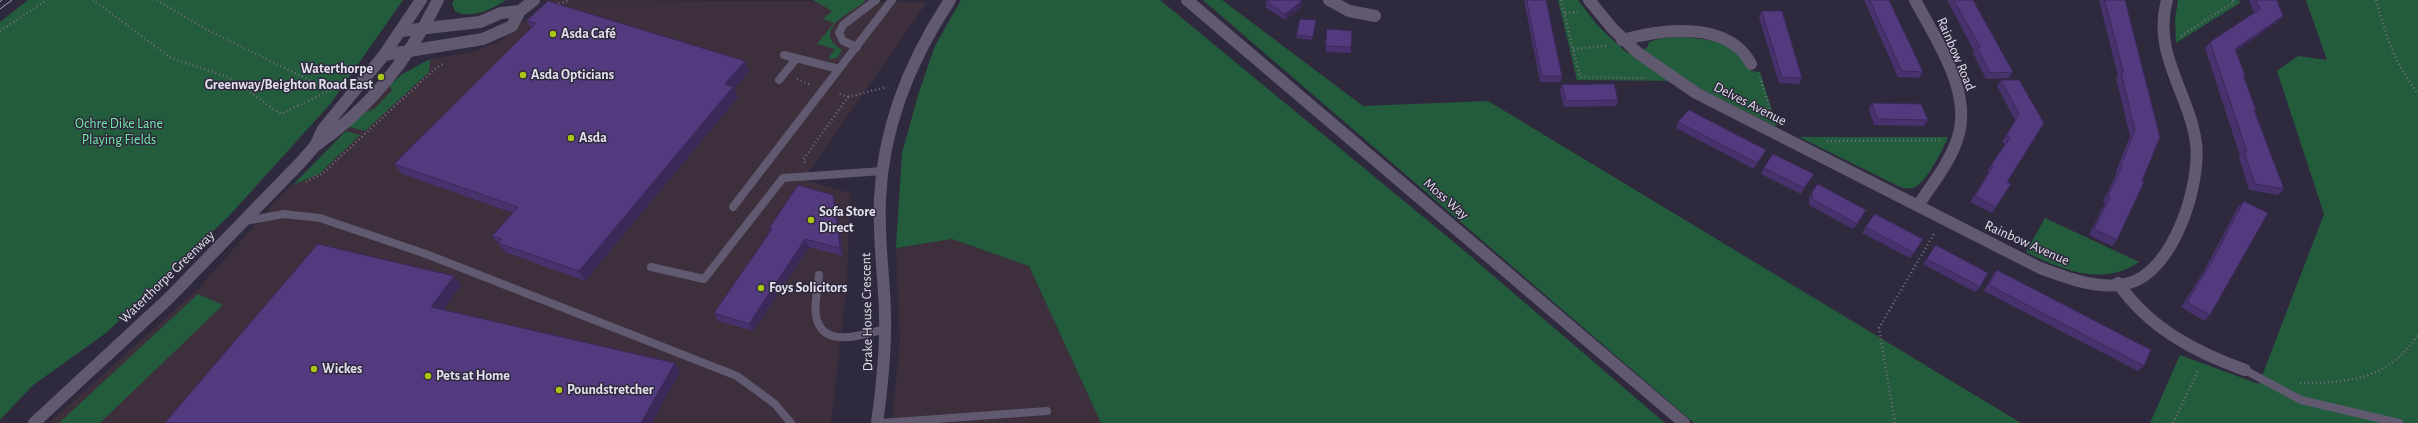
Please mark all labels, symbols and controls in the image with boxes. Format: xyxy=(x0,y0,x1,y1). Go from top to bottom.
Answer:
street label: Rainbow Road xyxy=(1933,15,1979,93)
place label: Asda Café xyxy=(561,26,616,42)
marker: Asda Café xyxy=(548,29,558,39)
place label: Waterthorpe Greenway/Beighton Road East xyxy=(205,61,373,94)
place label: Asda Opticians xyxy=(531,67,614,83)
marker: Asda Opticians xyxy=(518,70,528,80)
marker: Waterthorpe Greenway/Beighton Road East xyxy=(376,72,386,82)
street label: Delves Avenue xyxy=(1711,78,1789,130)
park label: Ochre Dike Lane Playing Fields xyxy=(75,116,163,148)
place label: Asda xyxy=(579,130,607,146)
marker: Asda xyxy=(566,133,576,143)
street label: Moss Way xyxy=(1420,175,1472,223)
place label: Sofa Store Direct xyxy=(819,204,876,236)
marker: Sofa Store Direct xyxy=(806,215,816,225)
street label: Rainbow Avenue xyxy=(1982,217,2072,269)
street label: Waterthorpe Greenway xyxy=(116,227,218,327)
street label: Drake House Crescent xyxy=(858,252,876,372)
place label: Foys Solicitors xyxy=(769,280,847,296)
marker: Foys Solicitors xyxy=(756,283,766,293)
place label: Wickes xyxy=(322,361,362,377)
marker: Wickes xyxy=(309,364,319,374)
place label: Pets at Home xyxy=(436,368,510,384)
marker: Pets at Home xyxy=(423,371,433,381)
place label: Poundstretcher xyxy=(567,382,654,398)
marker: Poundstretcher xyxy=(554,385,564,395)

